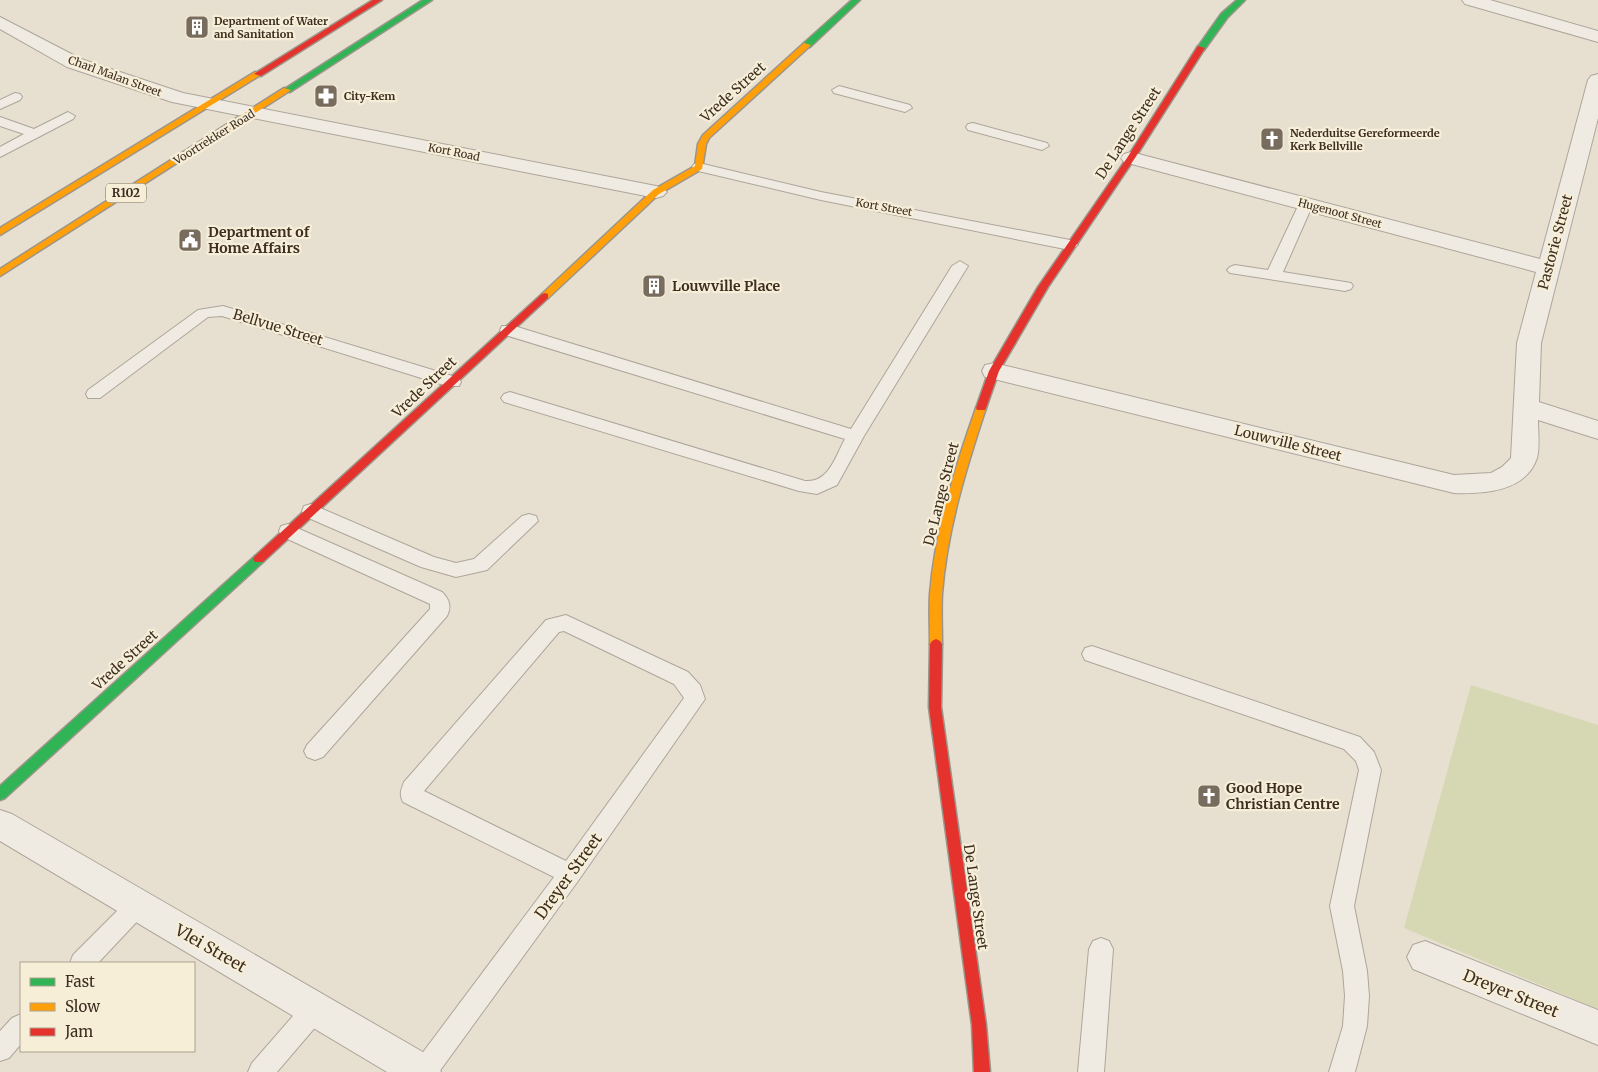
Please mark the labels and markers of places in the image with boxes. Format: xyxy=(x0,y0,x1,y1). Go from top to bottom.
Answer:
building icon: Department of Water and Sanitation xyxy=(184,14,210,40)
place label: Department of Water and Sanitation xyxy=(214,14,328,41)
pharmacy icon: City-Kem xyxy=(313,83,339,109)
place label: City-Kem xyxy=(344,89,395,103)
church icon: Nederduitse Gereformeerde Kerk Bellville xyxy=(1259,126,1285,152)
place label: Nederduitse Gereformeerde Kerk Bellville xyxy=(1290,126,1440,153)
place label: Department of Home Affairs xyxy=(208,223,310,257)
public building icon: Department of Home Affairs xyxy=(177,227,203,253)
building icon: Louwville Place xyxy=(641,273,667,299)
place label: Louwville Place xyxy=(672,277,781,295)
place label: Good Hope Christian Centre xyxy=(1226,779,1340,813)
church icon: Good Hope Christian Centre xyxy=(1196,783,1222,809)

